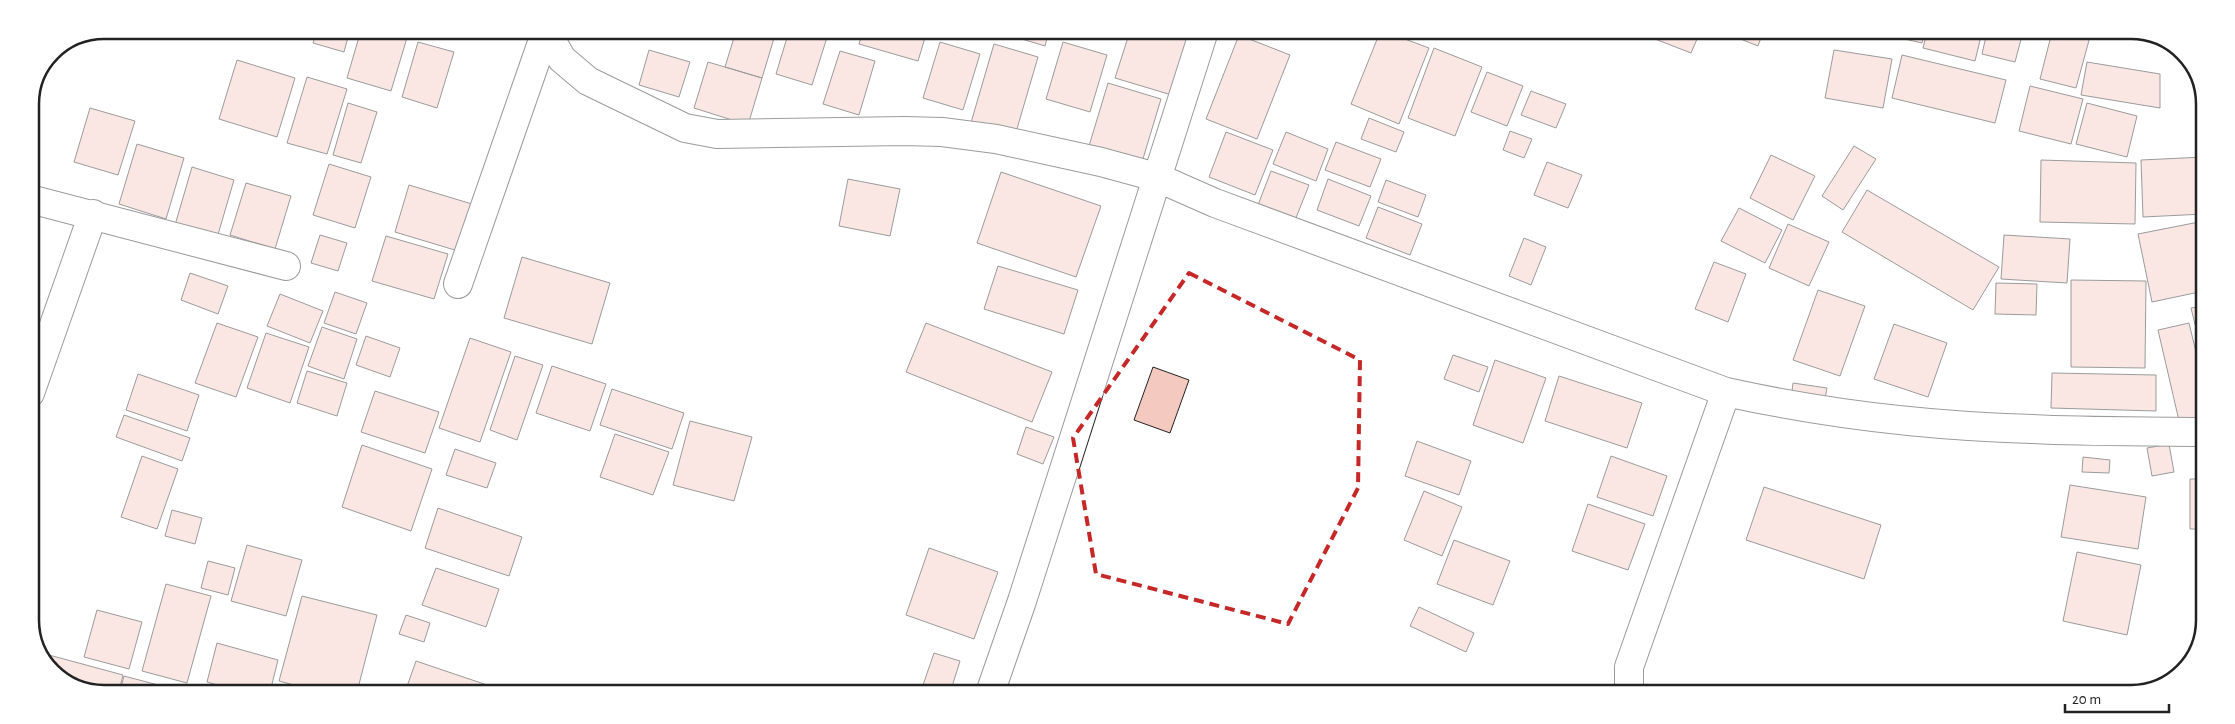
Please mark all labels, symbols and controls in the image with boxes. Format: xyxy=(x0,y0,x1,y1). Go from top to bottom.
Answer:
scale bar xyxy=(2065,682,2169,714)
text: 20 m xyxy=(2072,692,2101,707)

